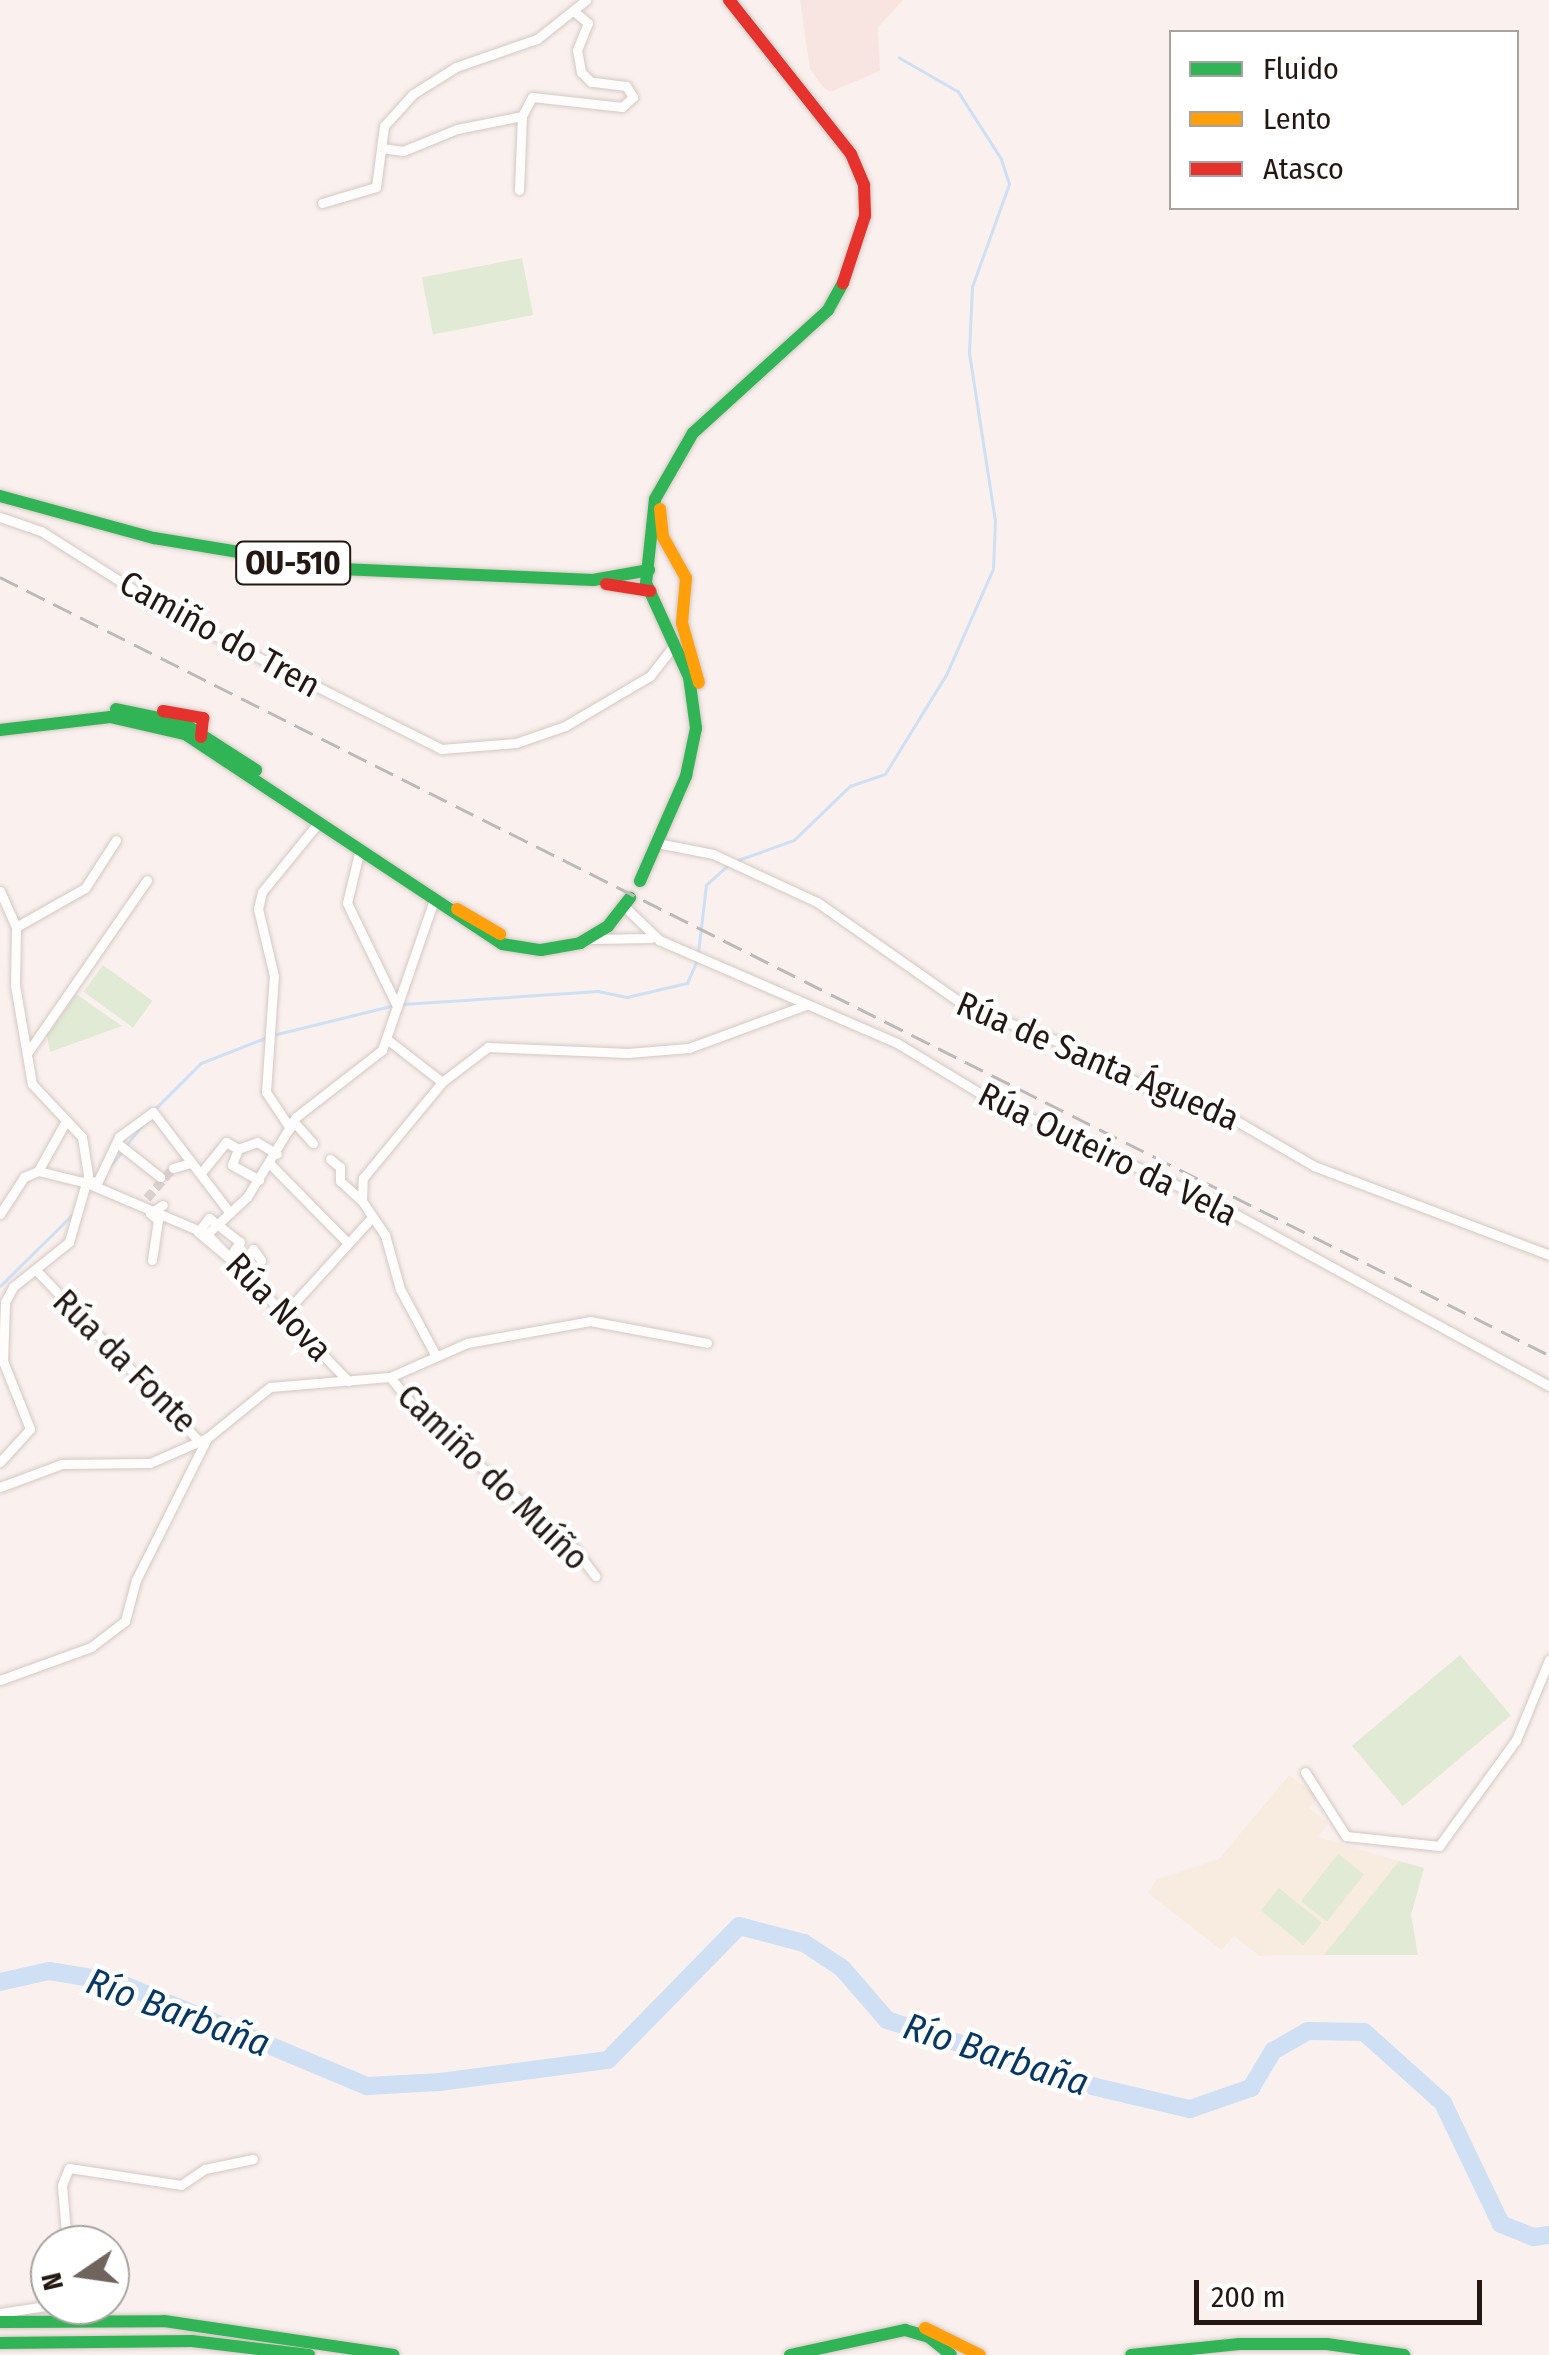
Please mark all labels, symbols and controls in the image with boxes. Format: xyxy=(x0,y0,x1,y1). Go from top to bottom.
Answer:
legend xyxy=(1169,30,1519,210)
text: Fluido xyxy=(1263,51,1339,87)
text: Lento xyxy=(1263,101,1331,137)
text: Atasco xyxy=(1263,151,1344,187)
road number: OU-510 xyxy=(233,536,353,590)
street label: Camiño do Tren xyxy=(112,562,328,706)
street label: Rúa de Santa Águeda xyxy=(951,983,1245,1139)
street label: Rúa Outeiro da Vela xyxy=(972,1073,1244,1235)
street label: Rúa Nova xyxy=(217,1244,341,1370)
street label: Rúa da Fonte xyxy=(44,1280,206,1442)
street label: Camiño do Muíño xyxy=(389,1375,597,1579)
water label: Río Barbaña xyxy=(80,1959,276,2067)
water label: Río Barbaña xyxy=(898,2004,1094,2106)
north arrow xyxy=(30,2225,130,2325)
scale bar xyxy=(1199,2260,1486,2322)
text: N xyxy=(34,2270,70,2293)
text: 200 m xyxy=(1211,2279,1286,2315)

